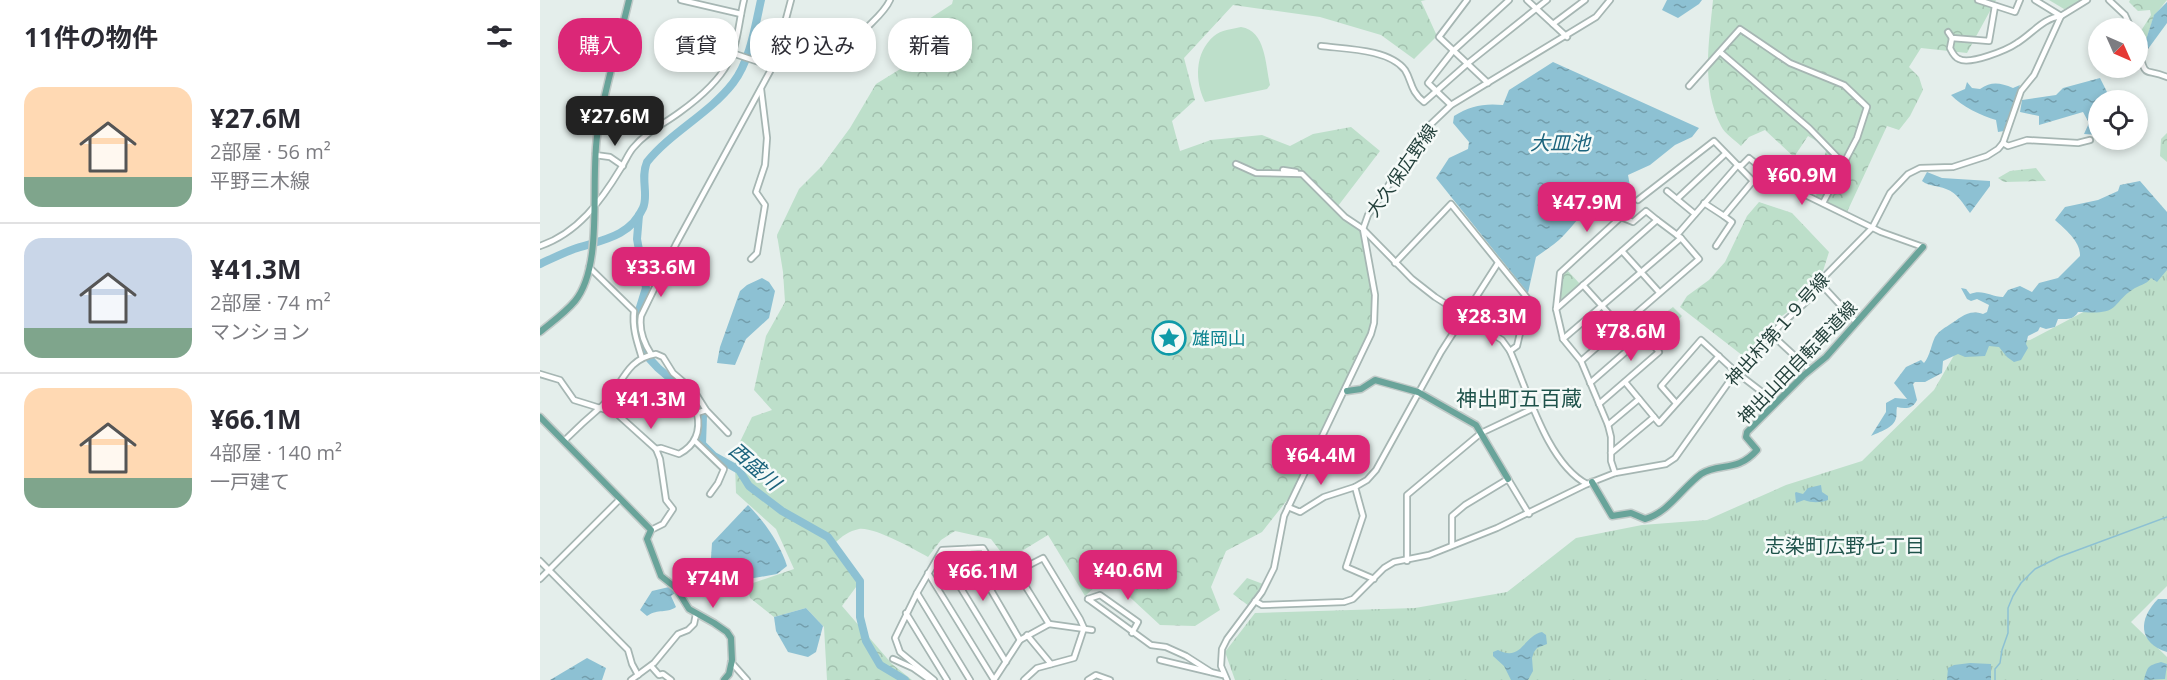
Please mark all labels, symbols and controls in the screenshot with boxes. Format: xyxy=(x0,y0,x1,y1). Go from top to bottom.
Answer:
chip: 購入 xyxy=(558,18,642,72)
chip: 賃貸 xyxy=(654,18,738,72)
chip: 絞り込み xyxy=(750,18,876,72)
chip: 新着 xyxy=(888,18,972,72)
north arrow xyxy=(2088,18,2148,78)
map controls xyxy=(2088,18,2148,150)
text: 11件の物件 xyxy=(24,19,158,55)
icon: filters xyxy=(483,20,516,53)
button: locate xyxy=(2088,90,2148,150)
pin: ¥27.6M xyxy=(566,96,664,147)
text: ¥27.6M xyxy=(210,100,301,136)
text: ¥27.6M xyxy=(580,102,650,129)
icon: home xyxy=(72,111,144,183)
street label: 大久保広野線 xyxy=(1360,119,1442,221)
water label: 大皿池 xyxy=(1530,129,1592,156)
text: 2部屋 · 56 m² xyxy=(210,138,331,165)
pin: ¥60.9M xyxy=(1753,155,1851,206)
text: ¥60.9M xyxy=(1767,161,1837,188)
text: 平野三木線 xyxy=(210,167,310,194)
pin: ¥47.9M xyxy=(1538,182,1636,233)
text: ¥47.9M xyxy=(1552,188,1622,215)
pin: ¥33.6M xyxy=(612,247,710,298)
text: ¥41.3M xyxy=(210,251,301,287)
text: ¥33.6M xyxy=(626,253,696,280)
icon: home xyxy=(72,262,144,334)
street label: 神出村第１９号線 xyxy=(1720,267,1834,391)
text: 2部屋 · 74 m² xyxy=(210,289,331,316)
street label: 神出山田自転車道線 xyxy=(1732,295,1862,429)
pin: ¥28.3M xyxy=(1443,296,1541,347)
text: ¥28.3M xyxy=(1457,302,1527,329)
pin: ¥78.6M xyxy=(1582,311,1680,362)
text: ¥78.6M xyxy=(1596,317,1666,344)
text: マンション xyxy=(210,318,310,345)
place icon: 雄岡山 xyxy=(1151,320,1187,356)
place label: 雄岡山 xyxy=(1192,326,1246,350)
pin: ¥41.3M xyxy=(602,379,700,430)
district label: 神出町五百蔵 xyxy=(1456,384,1582,412)
text: ¥41.3M xyxy=(616,385,686,412)
text: ¥66.1M xyxy=(210,401,301,437)
icon: home xyxy=(72,412,144,484)
pin: ¥64.4M xyxy=(1272,435,1370,486)
water label: 西盛川 xyxy=(724,436,788,497)
text: 4部屋 · 140 m² xyxy=(210,439,342,466)
text: ¥64.4M xyxy=(1286,441,1356,468)
text: 一戸建て xyxy=(210,468,290,495)
district label: 志染町広野七丁目 xyxy=(1765,532,1925,559)
pin: ¥40.6M xyxy=(1079,550,1177,601)
pin: ¥66.1M xyxy=(934,551,1032,602)
text: ¥40.6M xyxy=(1093,556,1163,583)
text: ¥66.1M xyxy=(948,557,1018,584)
pin: ¥74M xyxy=(677,558,749,609)
text: ¥74M xyxy=(686,564,740,591)

